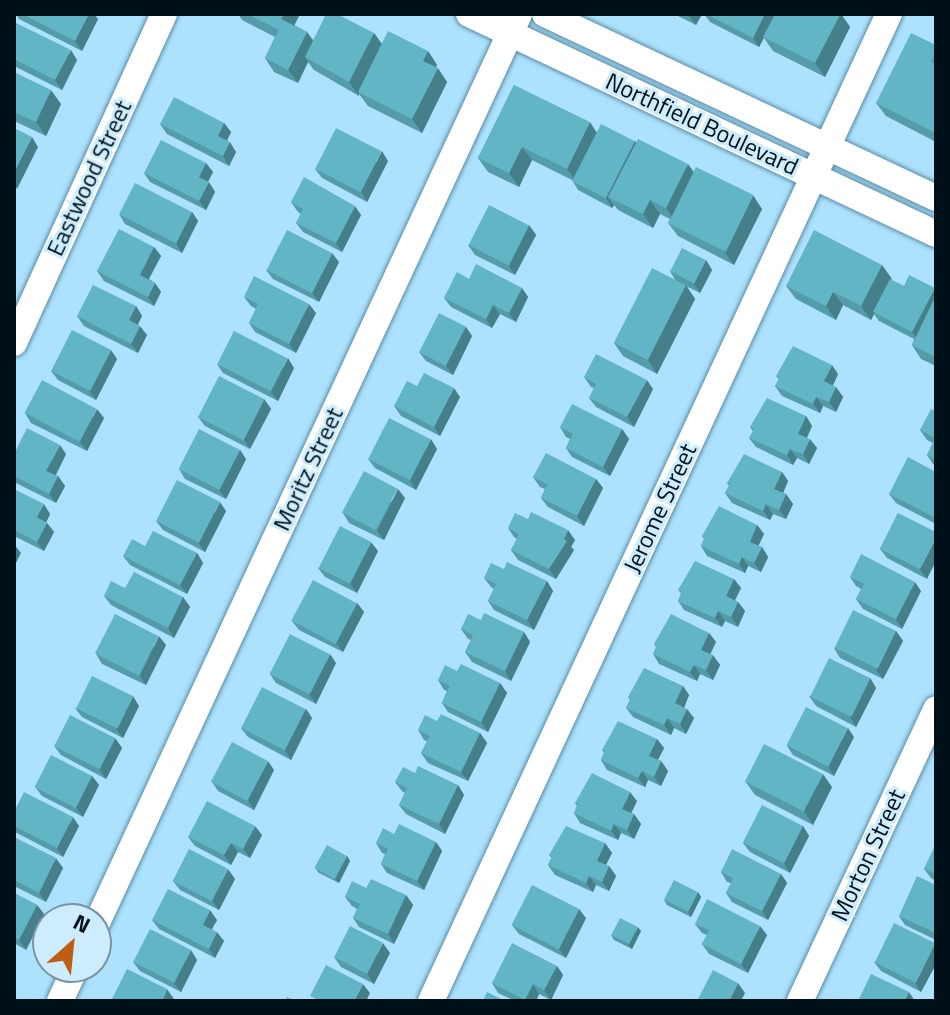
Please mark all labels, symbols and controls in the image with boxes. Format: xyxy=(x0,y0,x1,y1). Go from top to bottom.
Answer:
street label: Northfield Boulevard xyxy=(601,67,803,181)
street label: Eastwood Street xyxy=(40,96,138,260)
street label: Moritz Street xyxy=(267,403,349,535)
street label: Jerome Street xyxy=(618,439,702,577)
street label: Morton Street xyxy=(825,784,911,926)
north arrow xyxy=(32,903,112,983)
text: N xyxy=(67,905,96,942)

